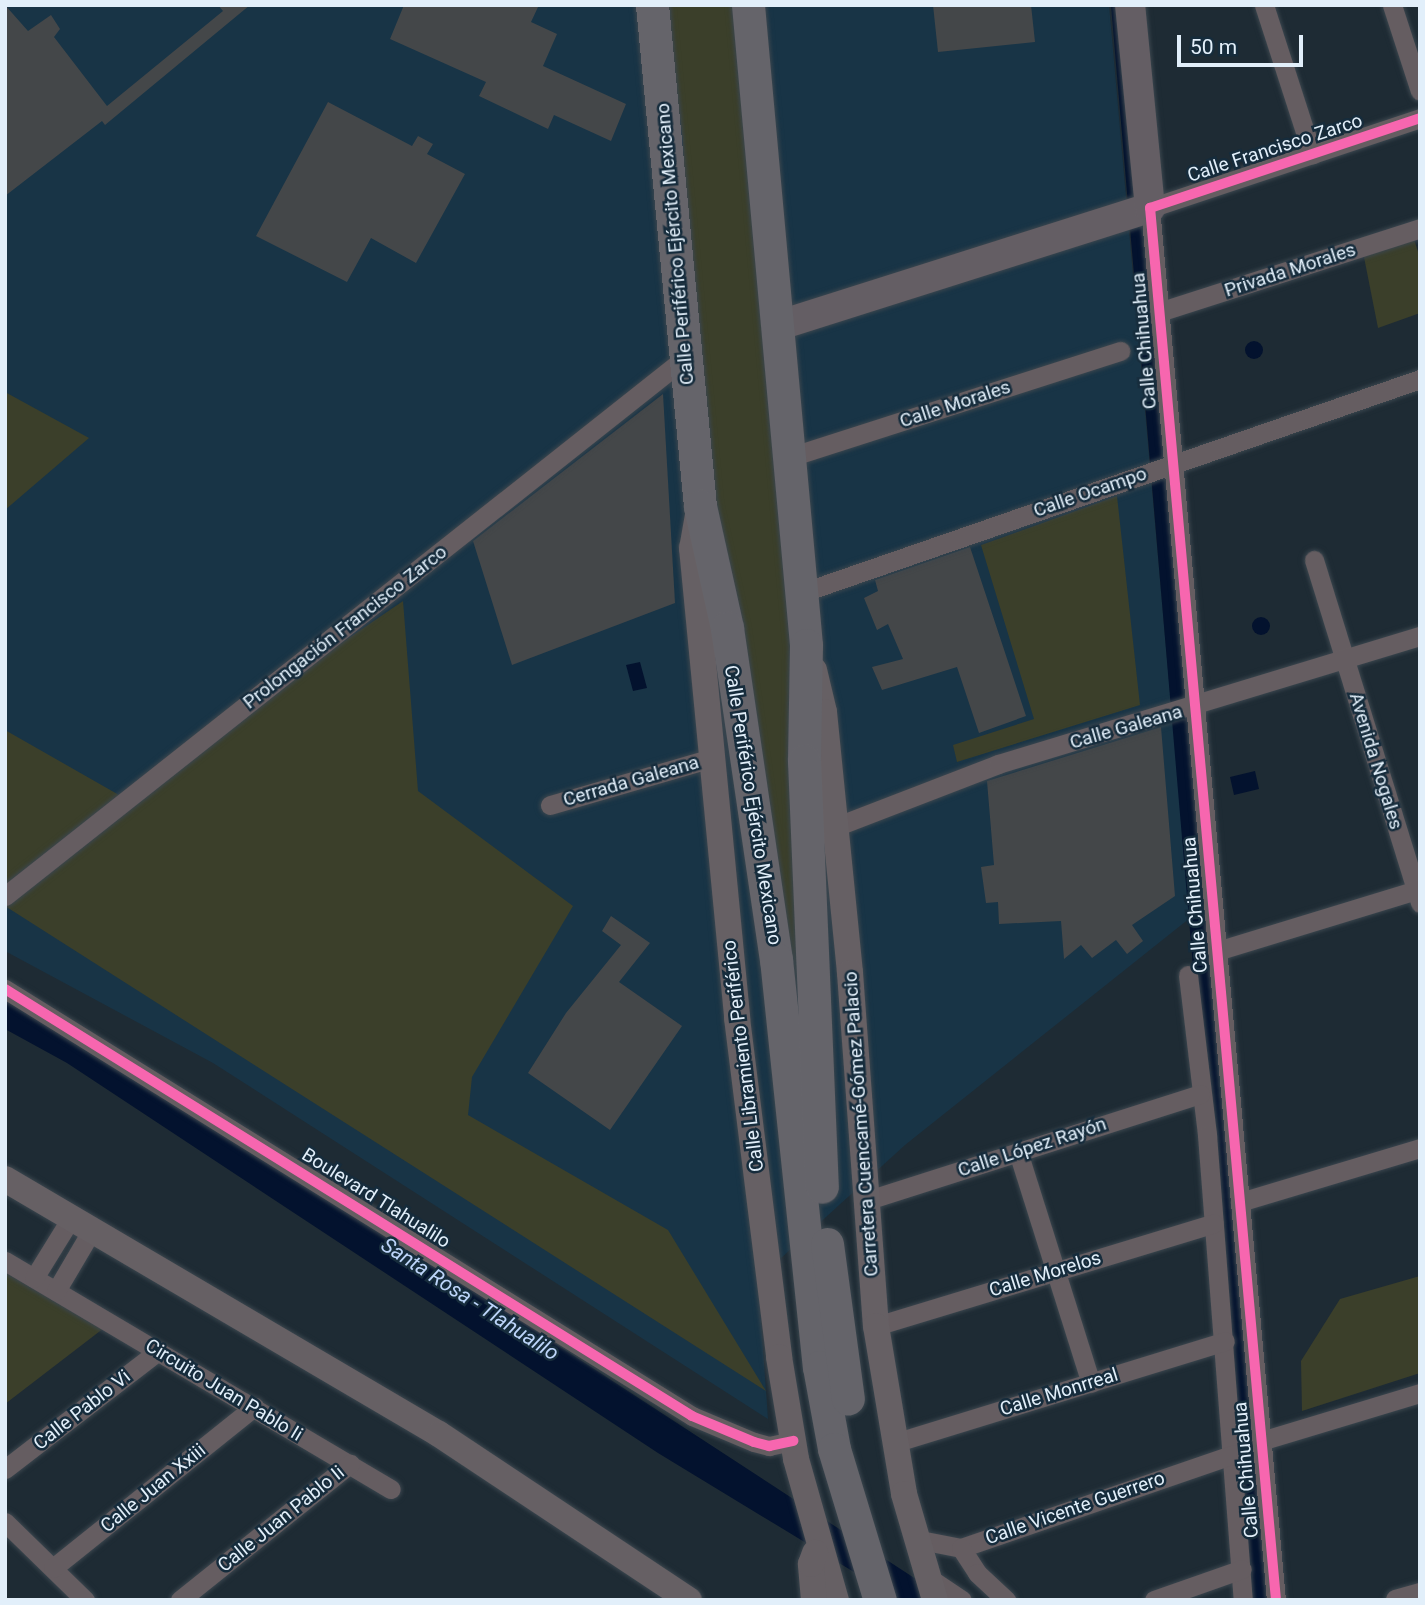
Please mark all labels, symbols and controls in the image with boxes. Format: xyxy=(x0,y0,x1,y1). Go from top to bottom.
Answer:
scale bar xyxy=(1180,21,1306,65)
text: 50 m xyxy=(1190,35,1237,59)
street label: Calle Periférico Ejército Mexicano xyxy=(651,102,699,386)
street label: Calle Francisco Zarco xyxy=(1185,109,1365,187)
street label: Privada Morales xyxy=(1222,238,1358,302)
street label: Calle Chihuahua xyxy=(1127,272,1161,410)
street label: Calle Morales xyxy=(897,375,1013,433)
street label: Calle Ocampo xyxy=(1030,462,1150,522)
street label: Prolongación Francisco Zarco xyxy=(239,540,451,714)
street label: Calle Periférico Ejército Mexicano xyxy=(720,664,786,946)
street label: Avenida Nogales xyxy=(1344,690,1408,832)
street label: Calle Galeana xyxy=(1067,700,1185,754)
street label: Cerrada Galeana xyxy=(560,751,702,811)
street label: Calle Chihuahua xyxy=(1178,836,1212,974)
street label: Calle Libramiento Periférico xyxy=(717,939,769,1173)
street label: Carretera Cuencamé-Gómez Palacio xyxy=(839,971,883,1277)
street label: Calle López Rayón xyxy=(955,1112,1109,1182)
street label: Boulevard Tlahualilo xyxy=(297,1143,455,1253)
water label: Santa Rosa - Tlahualilo xyxy=(376,1232,564,1366)
street label: Calle Morelos xyxy=(986,1246,1104,1302)
street label: Circuito Juan Pablo Ii xyxy=(141,1334,307,1446)
street label: Calle Monrreal xyxy=(997,1363,1121,1421)
street label: Calle Pablo Vi xyxy=(29,1365,135,1455)
street label: Calle Chihuahua xyxy=(1229,1401,1263,1539)
street label: Calle Juan Xxiii xyxy=(96,1439,210,1537)
street label: Calle Juan Pablo Ii xyxy=(213,1461,349,1577)
street label: Calle Vicente Guerrero xyxy=(982,1467,1168,1549)

